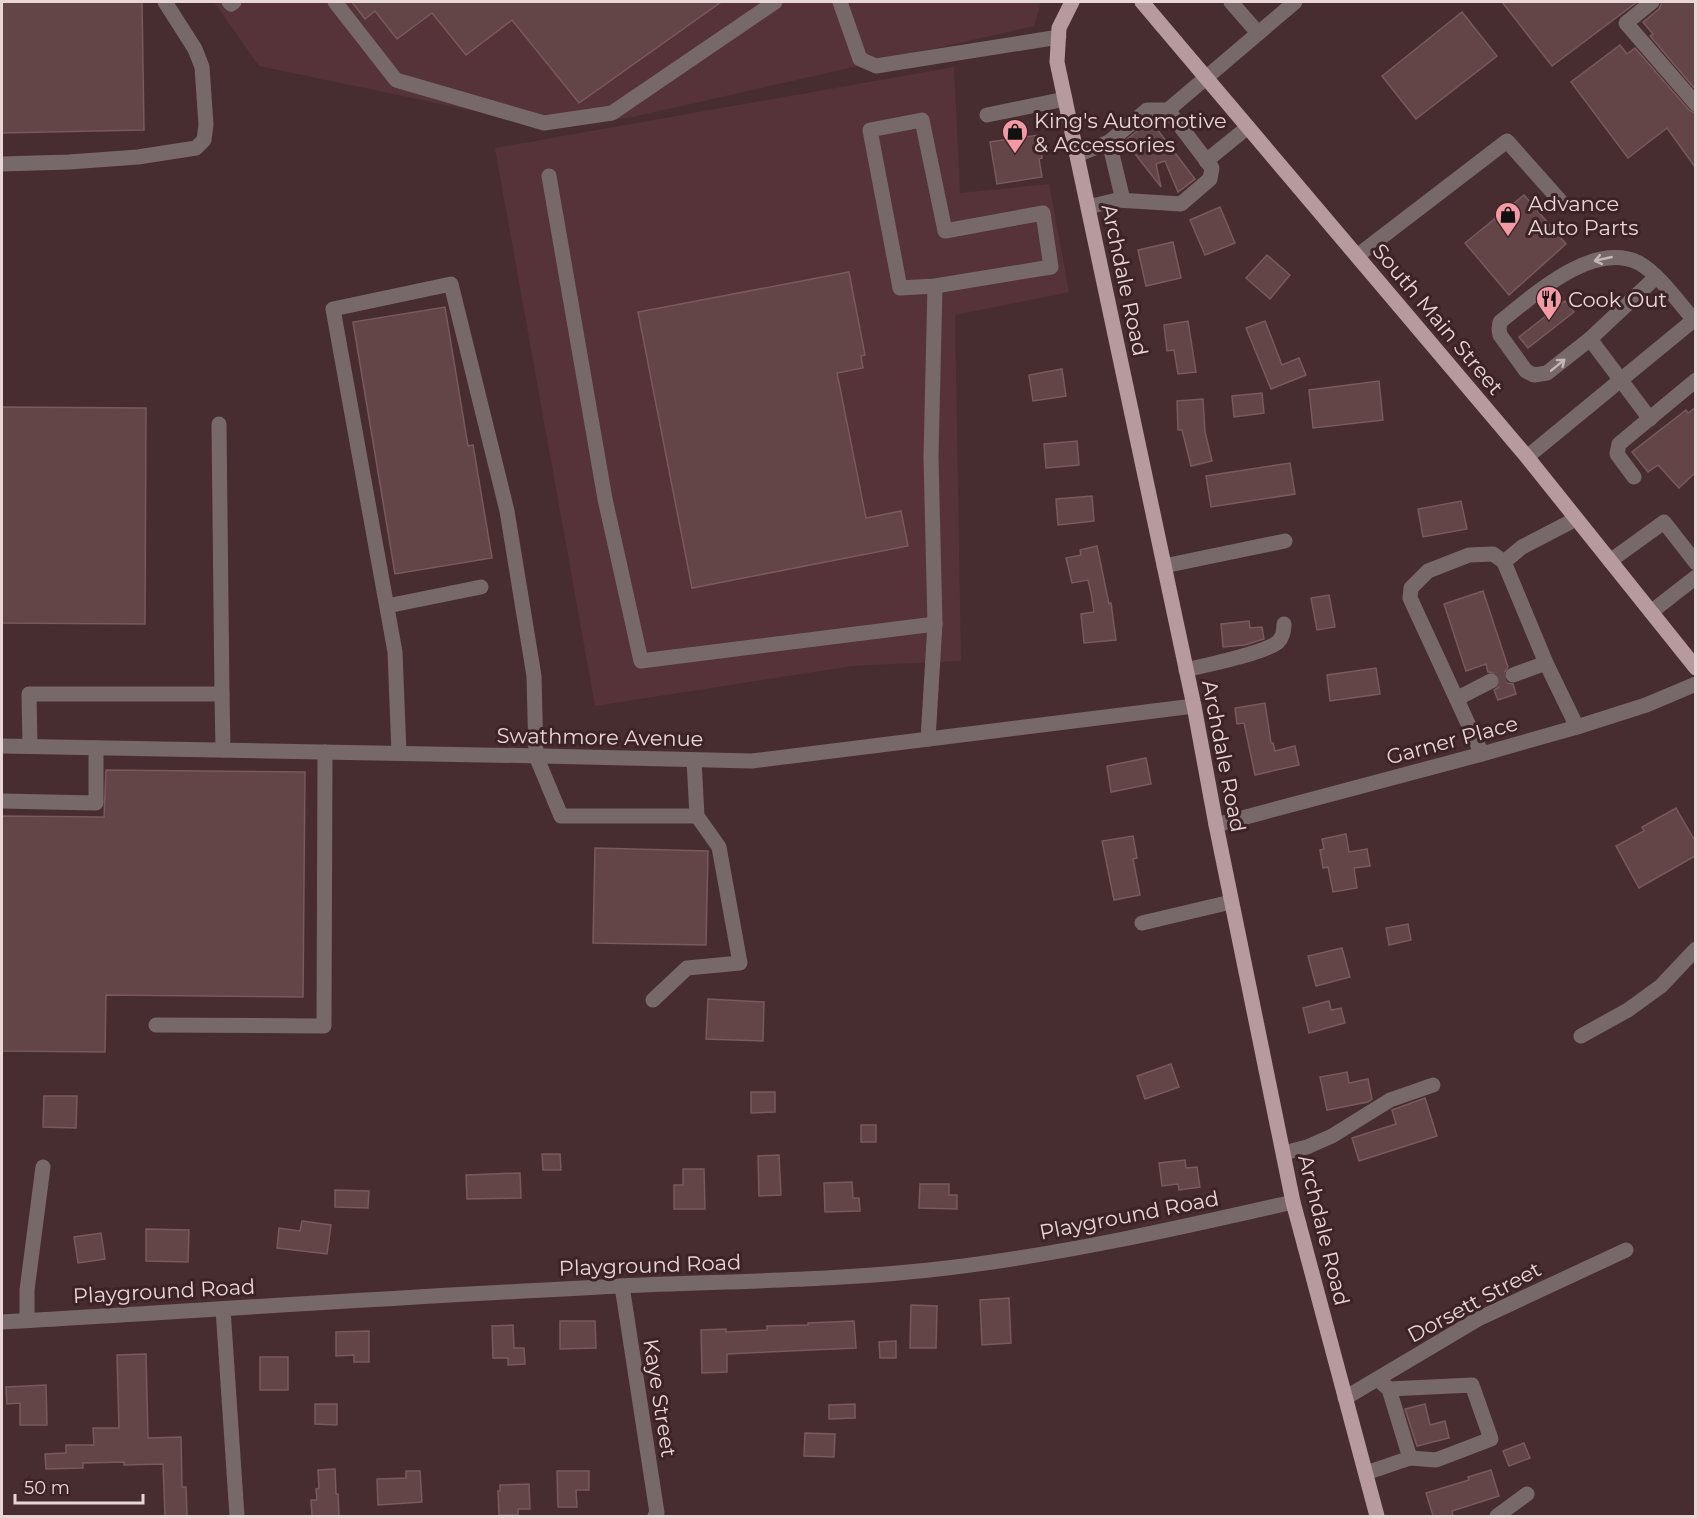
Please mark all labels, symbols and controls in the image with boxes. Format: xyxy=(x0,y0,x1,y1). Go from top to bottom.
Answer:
place label: King's Automotive & Accessories xyxy=(1034,108,1227,157)
shop icon: King's Automotive & Accessories xyxy=(1000,117,1030,155)
place label: Advance Auto Parts xyxy=(1528,191,1638,240)
shop icon: Advance Auto Parts xyxy=(1493,200,1523,238)
street label: Archdale Road xyxy=(1097,202,1153,358)
street label: South Main Street xyxy=(1367,238,1509,400)
one-way arrow xyxy=(1594,254,1613,266)
restaurant icon: Cook Out xyxy=(1534,284,1564,322)
place label: Cook Out xyxy=(1568,287,1667,312)
one-way arrow xyxy=(1550,358,1566,371)
street label: Archdale Road xyxy=(1197,678,1251,834)
street label: Garner Place xyxy=(1384,710,1520,770)
street label: Swathmore Avenue xyxy=(496,723,704,751)
street label: Archdale Road xyxy=(1293,1152,1355,1308)
street label: Playground Road xyxy=(1037,1185,1221,1245)
street label: Playground Road xyxy=(558,1249,742,1281)
street label: Dorsett Street xyxy=(1403,1256,1545,1348)
street label: Playground Road xyxy=(72,1274,256,1308)
street label: Kaye Street xyxy=(638,1337,682,1459)
scale bar xyxy=(15,1467,142,1505)
text: 50 m xyxy=(24,1477,70,1499)

